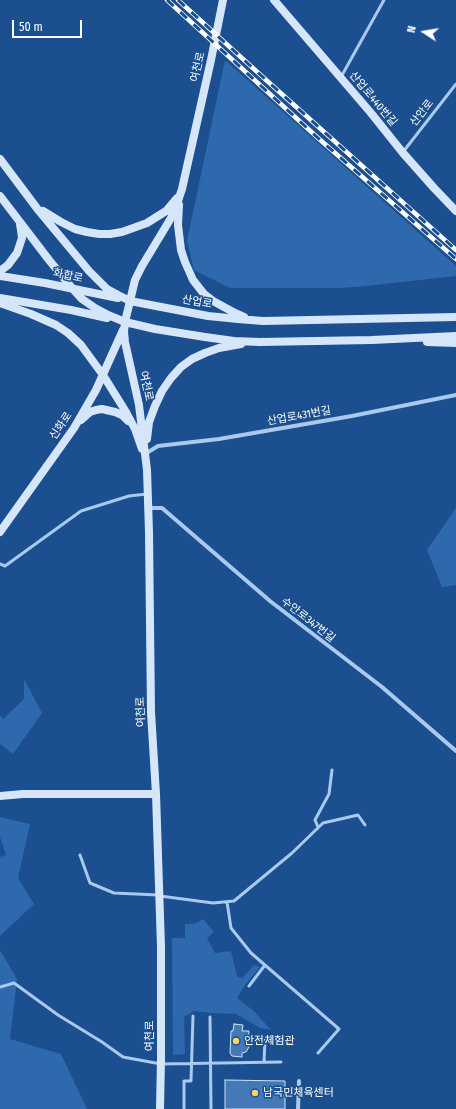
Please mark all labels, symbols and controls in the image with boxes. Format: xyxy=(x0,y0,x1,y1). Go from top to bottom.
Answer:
scale bar xyxy=(14,12,84,38)
north arrow xyxy=(404,12,444,52)
text: 50 m xyxy=(19,20,43,34)
text: N xyxy=(405,25,419,34)
street label: 여천로 xyxy=(188,51,208,83)
street label: 산업로440번길 xyxy=(346,69,400,129)
street label: 산안로 xyxy=(407,97,437,129)
street label: 화합로 xyxy=(52,266,84,286)
street label: 산업로 xyxy=(181,293,213,311)
street label: 여천로 xyxy=(136,370,156,402)
street label: 산업로431번길 xyxy=(266,404,332,428)
street label: 신화로 xyxy=(47,410,75,442)
street label: 수안로347번길 xyxy=(278,595,338,645)
street label: 여천로 xyxy=(134,697,148,727)
street label: 여천로 xyxy=(143,1021,157,1051)
place label: 안전체험관 xyxy=(244,1034,295,1048)
marker: 안전체험관 xyxy=(231,1036,241,1046)
place label: 남국민체육센터 xyxy=(263,1086,334,1100)
marker: 남국민체육센터 xyxy=(250,1088,260,1098)

